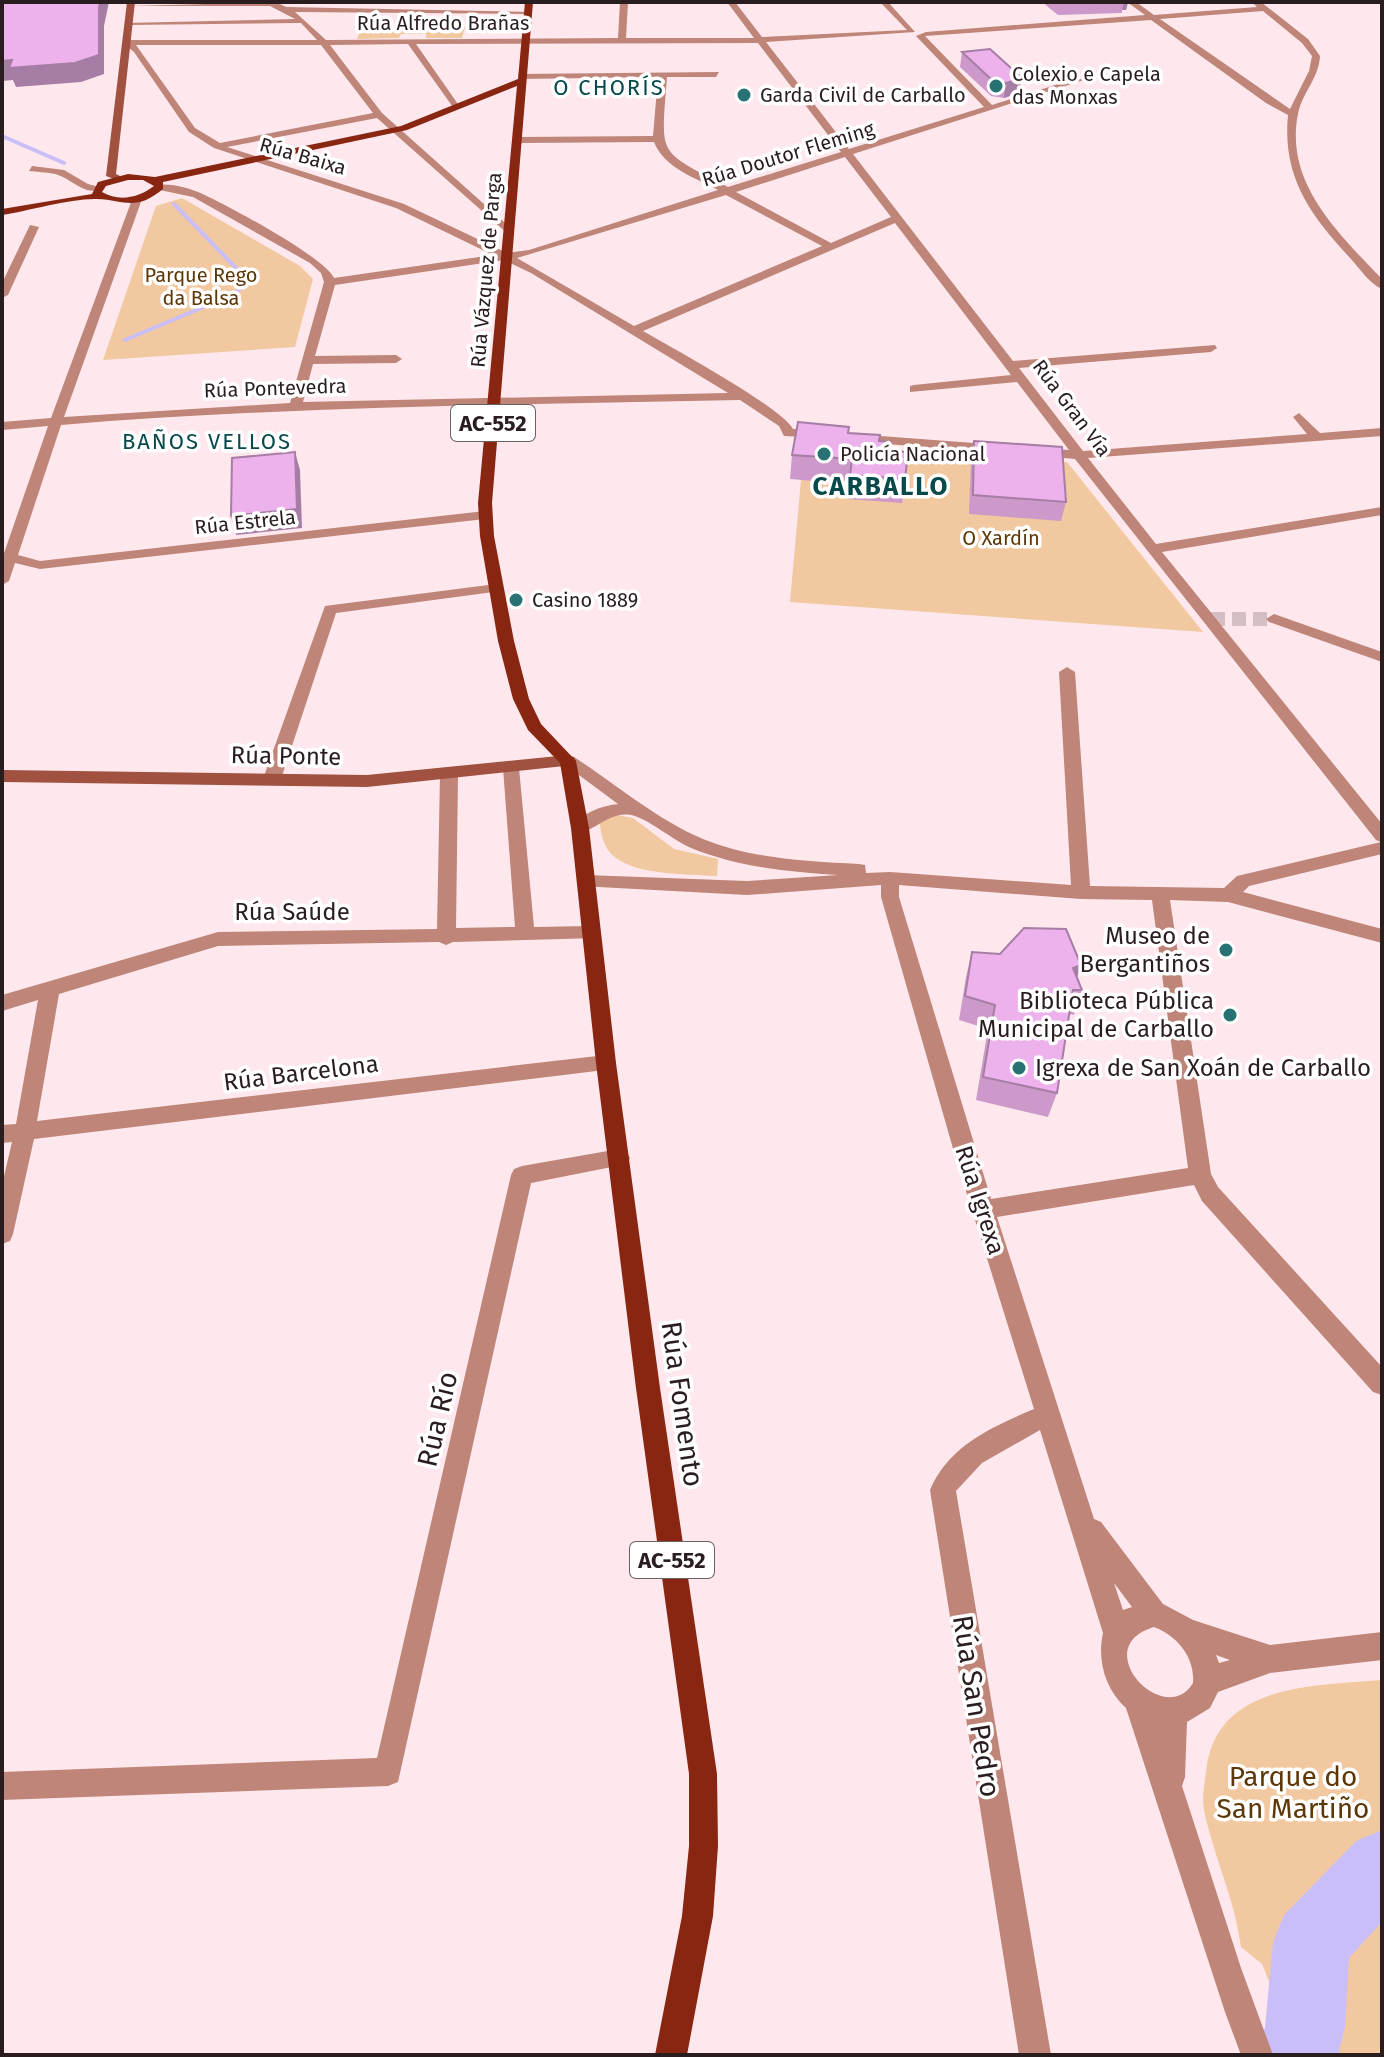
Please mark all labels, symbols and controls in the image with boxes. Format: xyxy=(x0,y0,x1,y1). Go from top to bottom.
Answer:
street label: Rúa Alfredo Brañas xyxy=(357,11,529,35)
place label: Colexio e Capela das Monxas xyxy=(1012,62,1161,109)
district label: O CHORÍS xyxy=(553,74,665,101)
marker: Colexio e Capela das Monxas xyxy=(987,77,1005,95)
place label: Garda Civil de Carballo xyxy=(760,83,966,107)
marker: Garda Civil de Carballo xyxy=(735,86,753,104)
street label: Rúa Doutor Fleming xyxy=(699,116,878,192)
street label: Rúa Baixa xyxy=(257,132,349,180)
street label: Rúa Vázquez de Parga xyxy=(466,171,506,369)
park label: Parque Rego da Balsa xyxy=(145,263,257,310)
street label: Rúa Gran Vía xyxy=(1028,355,1116,461)
street label: Rúa Pontevedra xyxy=(203,374,347,402)
road number: AC-552 xyxy=(451,405,535,441)
district label: BAÑOS VELLOS xyxy=(122,428,292,455)
place label: Policía Nacional xyxy=(840,442,985,466)
marker: Policía Nacional xyxy=(815,445,833,463)
district label: CARBALLO xyxy=(812,471,950,502)
street label: Rúa Estrela xyxy=(193,505,297,539)
park label: O Xardín xyxy=(962,526,1040,550)
place label: Casino 1889 xyxy=(532,588,638,612)
marker: Casino 1889 xyxy=(507,591,525,609)
street label: Rúa Ponte xyxy=(230,741,342,771)
street label: Rúa Saúde xyxy=(234,898,350,926)
place label: Museo de Bergantiños xyxy=(1080,922,1210,978)
marker: Museo de Bergantiños xyxy=(1217,941,1235,959)
place label: Biblioteca Pública Municipal de Carballo xyxy=(978,987,1214,1043)
marker: Biblioteca Pública Municipal de Carballo xyxy=(1221,1006,1239,1024)
street label: Rúa Barcelona xyxy=(222,1050,380,1096)
place label: Igrexa de San Xoán de Carballo xyxy=(1035,1054,1371,1082)
marker: Igrexa de San Xoán de Carballo xyxy=(1010,1059,1028,1077)
street label: Rúa Igrexa xyxy=(949,1142,1011,1258)
street label: Rúa Fomento xyxy=(655,1319,710,1489)
street label: Rúa Río xyxy=(410,1368,464,1470)
road number: AC-552 xyxy=(630,1542,714,1578)
street label: Rúa San Pedro xyxy=(946,1613,1007,1800)
park label: Parque do San Martiño xyxy=(1217,1760,1369,1825)

